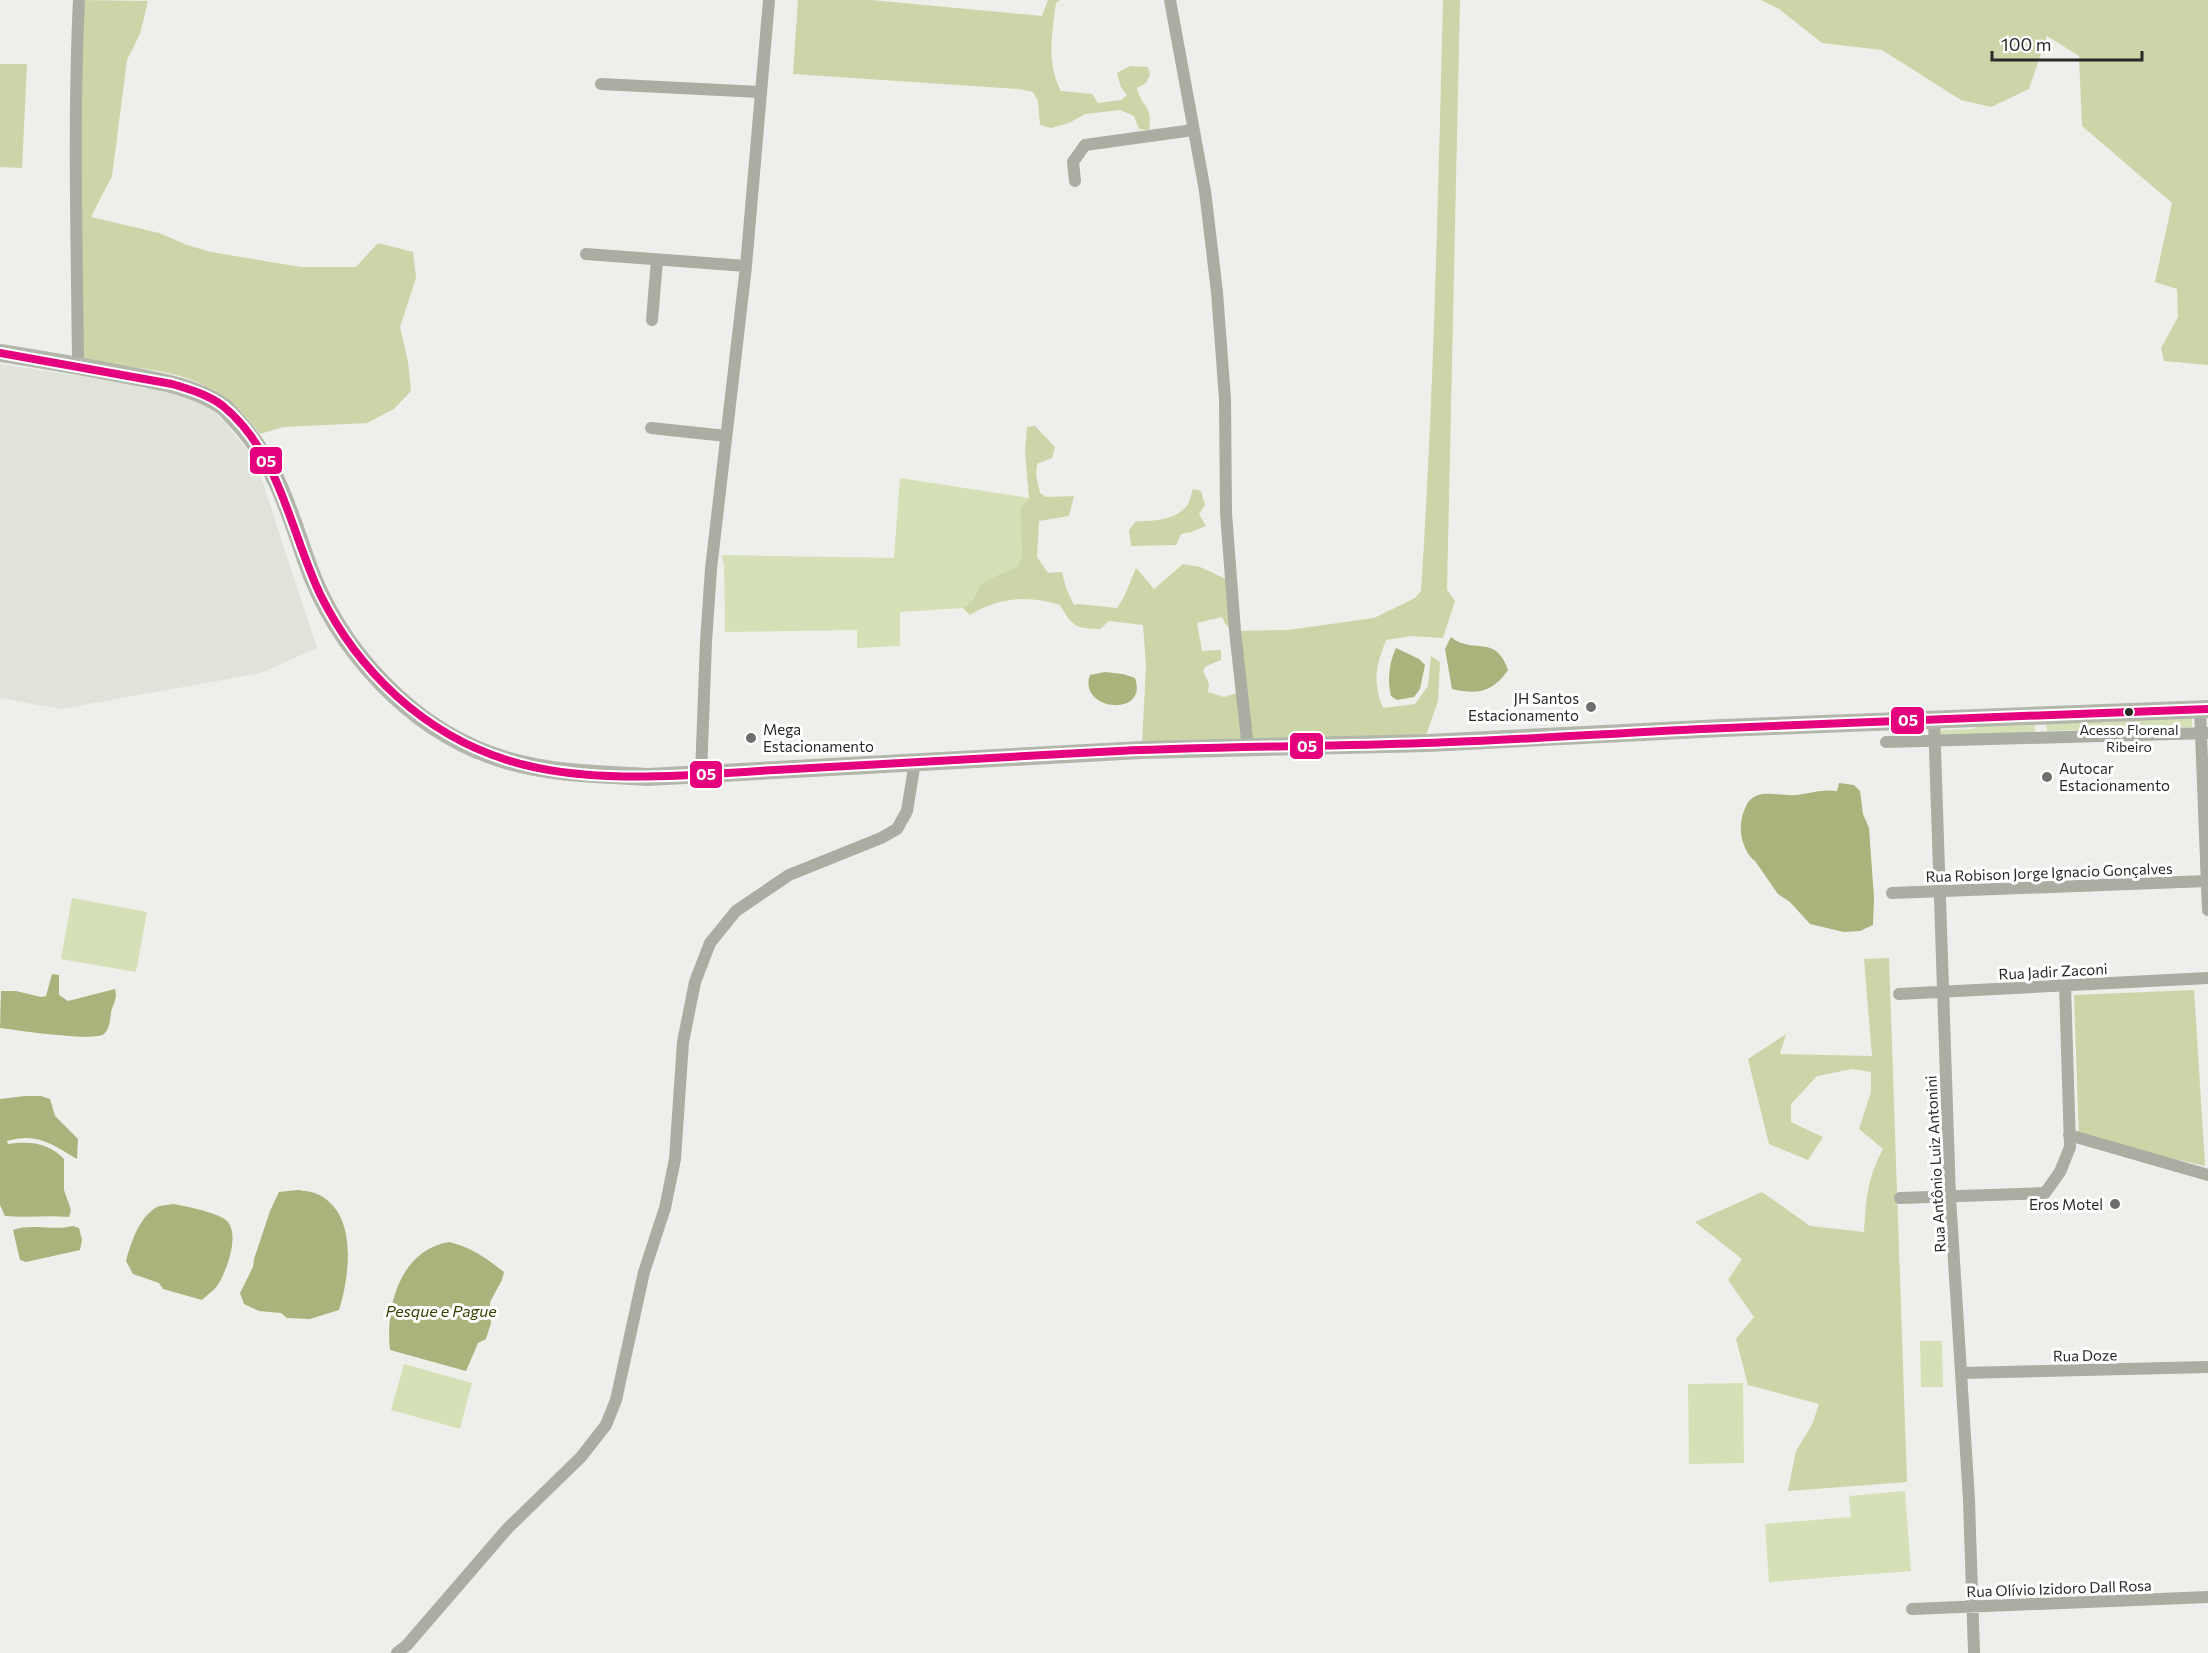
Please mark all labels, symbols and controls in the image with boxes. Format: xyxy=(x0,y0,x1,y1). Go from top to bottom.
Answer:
scale bar xyxy=(1992,24,2142,62)
text: 100 m xyxy=(2001,33,2051,55)
line badge: 05 xyxy=(249,446,283,475)
text: 05 xyxy=(256,451,276,470)
place label: JH Santos Estacionamento xyxy=(1468,689,1579,724)
marker: JH Santos Estacionamento xyxy=(1584,700,1598,714)
line badge: 05 xyxy=(1890,706,1925,735)
marker: Acesso Florenal Ribeiro xyxy=(2123,706,2135,718)
text: 05 xyxy=(1898,710,1918,729)
place label: Mega Estacionamento xyxy=(763,720,874,755)
place label: Acesso Florenal Ribeiro xyxy=(2079,721,2179,755)
marker: Mega Estacionamento xyxy=(744,731,758,745)
line badge: 05 xyxy=(1289,732,1324,760)
text: 05 xyxy=(1297,736,1317,755)
place label: Autocar Estacionamento xyxy=(2059,759,2170,794)
line badge: 05 xyxy=(689,760,723,789)
text: 05 xyxy=(696,764,716,783)
marker: Autocar Estacionamento xyxy=(2040,770,2054,784)
street label: Rua Robison Jorge Ignacio Gonçalves xyxy=(1925,859,2173,885)
street label: Rua Jadir Zaconi xyxy=(1998,959,2108,983)
street label: Rua Antônio Luiz Antonini xyxy=(1921,1075,1949,1253)
place label: Eros Motel xyxy=(2029,1195,2103,1213)
marker: Eros Motel xyxy=(2108,1197,2122,1211)
water label: Pesque e Pague xyxy=(385,1301,497,1320)
street label: Rua Doze xyxy=(2053,1345,2117,1365)
street label: Rua Olívio Izidoro Dall Rosa xyxy=(1966,1576,2152,1600)

